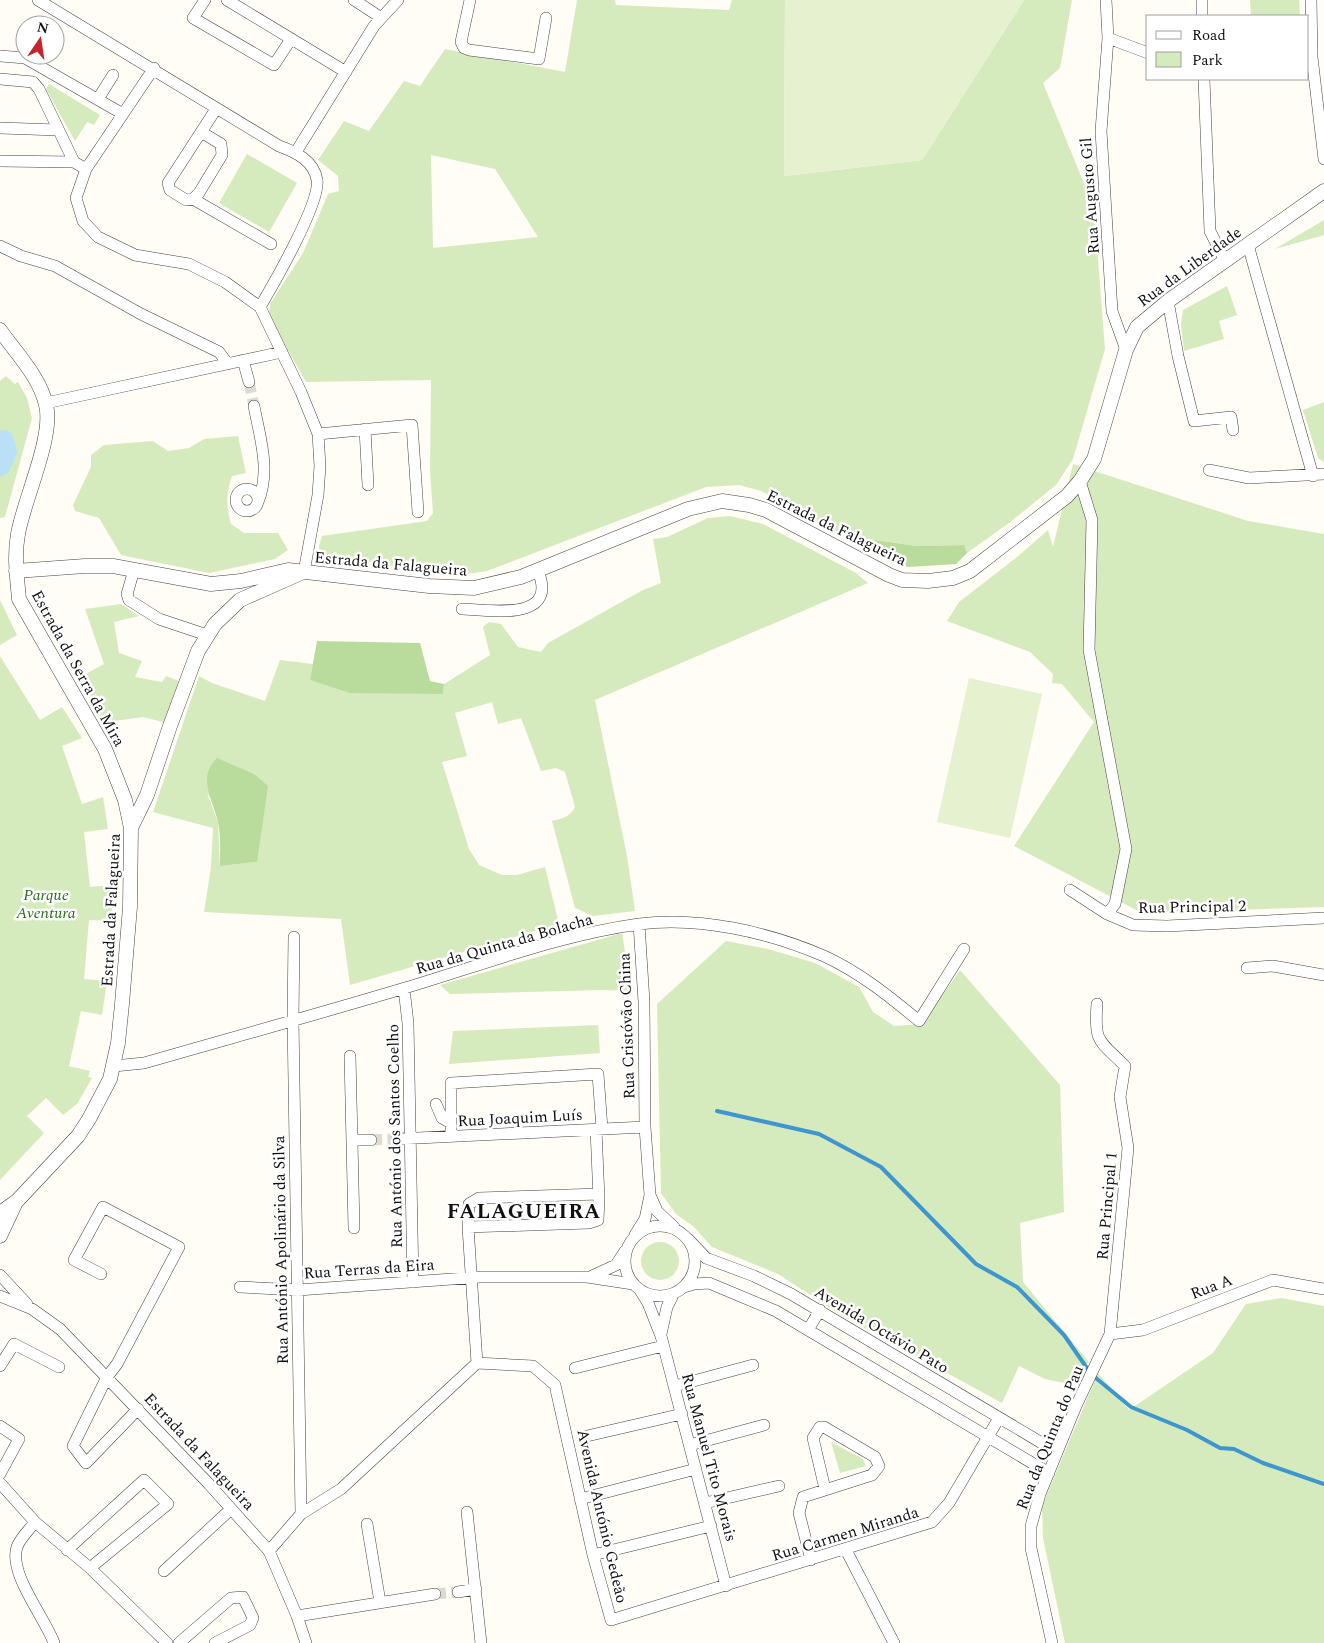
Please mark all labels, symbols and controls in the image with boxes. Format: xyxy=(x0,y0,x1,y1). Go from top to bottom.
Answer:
north arrow xyxy=(15,15,65,65)
legend xyxy=(1146,15,1309,80)
text: N xyxy=(35,16,51,39)
text: Road xyxy=(1192,24,1226,47)
text: Park xyxy=(1192,49,1223,72)
street label: Rua Augusto Gil xyxy=(1074,137,1106,255)
street label: Rua da Liberdade xyxy=(1132,221,1247,313)
street label: Estrada da Falagueira xyxy=(762,483,911,572)
street label: Estrada da Falagueira xyxy=(313,545,469,583)
street label: Estrada da Serra da Mira xyxy=(25,586,131,751)
street label: Estrada da Falagueira xyxy=(95,833,127,987)
park label: Parque Aventura xyxy=(15,883,76,925)
street label: Rua Principal 2 xyxy=(1138,894,1246,920)
street label: Rua da Quinta da Bolacha xyxy=(413,907,596,981)
street label: Rua Cristóvão China xyxy=(612,952,642,1100)
street label: Rua António dos Santos Coelho xyxy=(381,1024,409,1248)
street label: Rua Joaquim Luís xyxy=(457,1103,583,1133)
street label: Rua António Apolinário da Silva xyxy=(267,1135,295,1365)
street label: Rua Principal 1 xyxy=(1090,1151,1124,1261)
district label: FALAGUEIRA xyxy=(447,1196,601,1228)
street label: Rua Terras da Eira xyxy=(303,1252,436,1286)
street label: Rua A xyxy=(1187,1268,1236,1306)
street label: Avenida Octávio Pato xyxy=(810,1280,953,1380)
street label: Rua da Quinta do Pau xyxy=(1010,1361,1090,1513)
street label: Rua Manuel Tito Morais xyxy=(675,1370,743,1544)
street label: Estrada da Falagueira xyxy=(138,1387,260,1516)
street label: Avenida António Gedeão xyxy=(570,1427,634,1605)
street label: Rua Carmen Miranda xyxy=(769,1500,922,1568)

